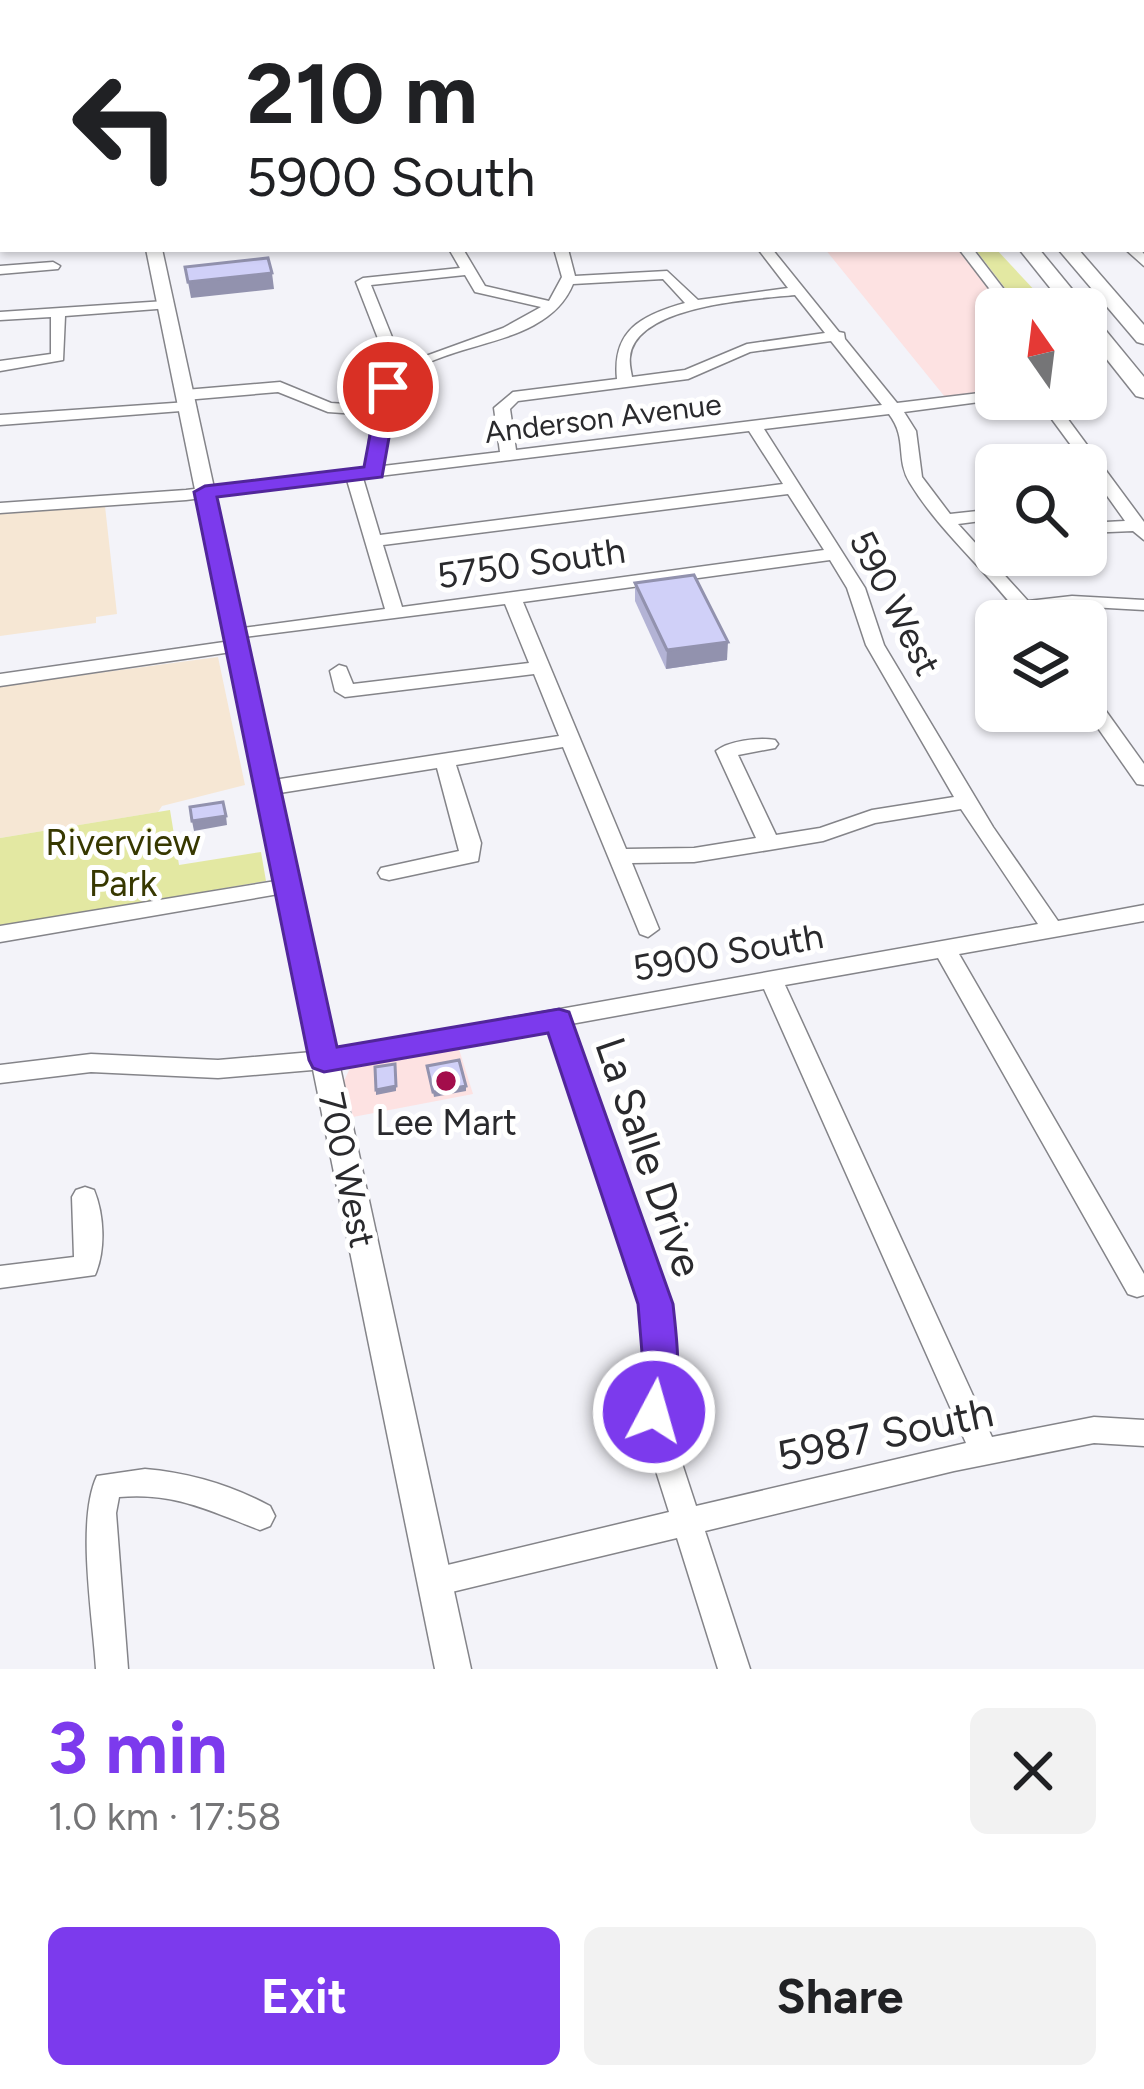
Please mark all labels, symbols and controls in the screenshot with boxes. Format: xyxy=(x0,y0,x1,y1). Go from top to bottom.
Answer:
text: 210 m xyxy=(246,43,478,144)
icon: left xyxy=(48,48,204,204)
text: 5900 South xyxy=(246,145,535,210)
north arrow xyxy=(975,288,1107,420)
map controls xyxy=(975,288,1107,732)
pin xyxy=(337,336,439,438)
icon: arrive xyxy=(355,354,421,420)
street label: Anderson Avenue xyxy=(483,385,723,451)
button: search xyxy=(975,444,1107,576)
street label: 590 West xyxy=(840,524,950,682)
street label: 5750 South xyxy=(434,529,628,597)
button: layers xyxy=(975,600,1107,732)
park label: Riverview Park xyxy=(45,821,201,905)
street label: 5900 South xyxy=(629,914,827,990)
street label: La Salle Drive xyxy=(584,1031,714,1283)
marker: Lee Mart xyxy=(433,1068,459,1094)
street label: 700 West xyxy=(310,1088,384,1252)
place label: Lee Mart xyxy=(375,1101,517,1144)
position arrow xyxy=(591,1349,717,1475)
street label: 5987 South xyxy=(772,1386,998,1482)
text: 3 min xyxy=(48,1705,228,1791)
button: close xyxy=(970,1708,1096,1834)
text: 1.0 km · 17:58 xyxy=(48,1793,281,1840)
button: Exit xyxy=(48,1927,560,2065)
button: Share xyxy=(584,1927,1096,2065)

